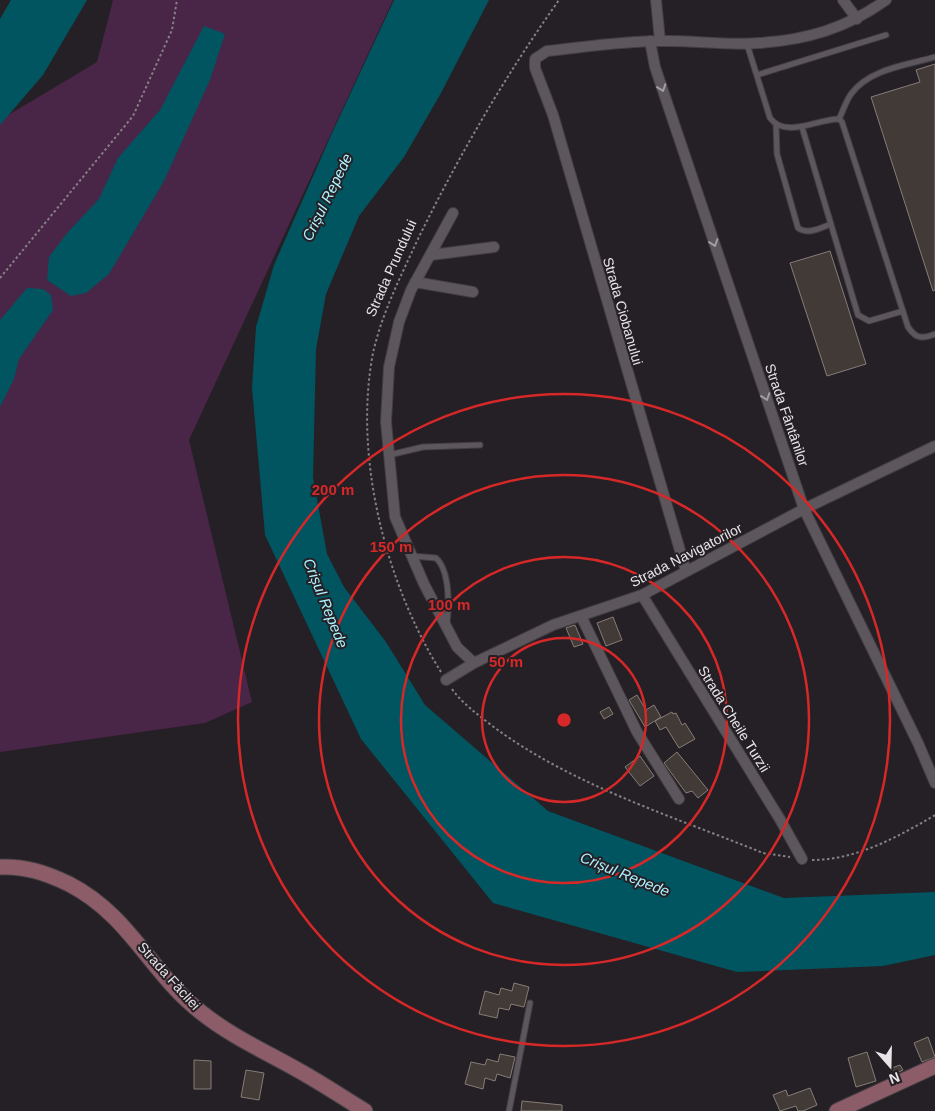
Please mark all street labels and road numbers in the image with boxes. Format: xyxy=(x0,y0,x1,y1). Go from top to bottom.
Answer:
street label: Strada Prundului xyxy=(362,217,420,319)
street label: Strada Ciobanului xyxy=(600,255,646,367)
street label: Strada Fântânilor xyxy=(762,362,812,469)
street label: Strada Navigatorilor xyxy=(627,520,745,590)
street label: Strada Cheile Turzii xyxy=(695,663,773,775)
street label: Strada Făcliei xyxy=(134,939,204,1013)

